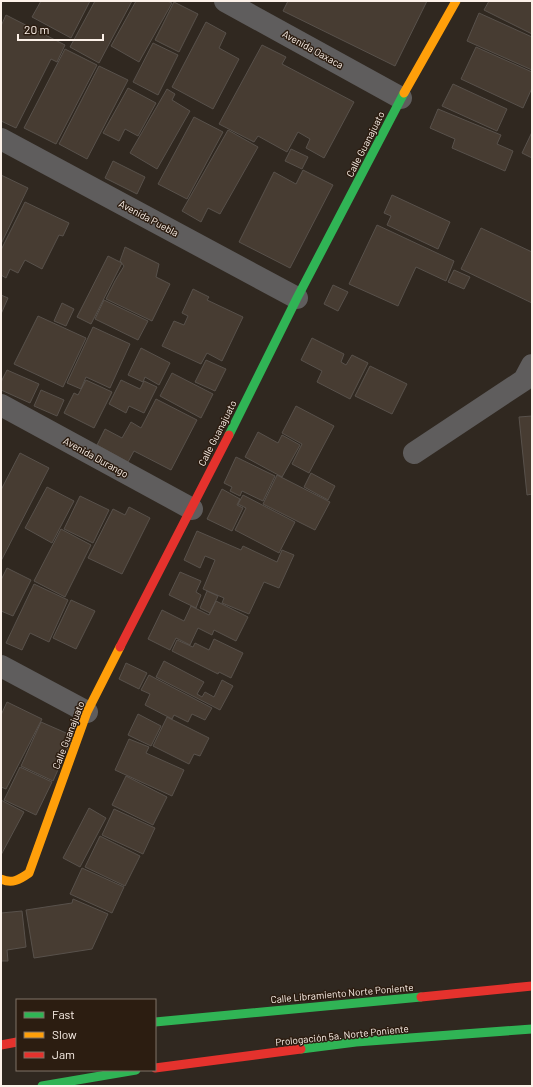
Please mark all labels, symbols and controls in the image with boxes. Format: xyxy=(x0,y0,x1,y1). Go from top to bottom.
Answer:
scale bar xyxy=(18,16,103,42)
text: 20 m xyxy=(24,22,50,36)
street label: Avenida Oaxaca xyxy=(280,27,346,71)
street label: Calle Guanajuato xyxy=(343,109,387,179)
street label: Avenida Puebla xyxy=(117,197,181,239)
street label: Calle Guanajuato xyxy=(195,398,239,468)
street label: Avenida Durango xyxy=(61,434,131,480)
street label: Calle Guanajuato xyxy=(50,699,86,771)
street label: Calle Libramiento Norte Poniente xyxy=(270,981,414,1005)
legend xyxy=(16,999,156,1071)
text: Fast xyxy=(52,1007,75,1021)
street label: Prologación 5a. Norte Poniente xyxy=(275,1022,409,1048)
text: Slow xyxy=(52,1027,77,1041)
text: Jam xyxy=(52,1047,75,1061)

